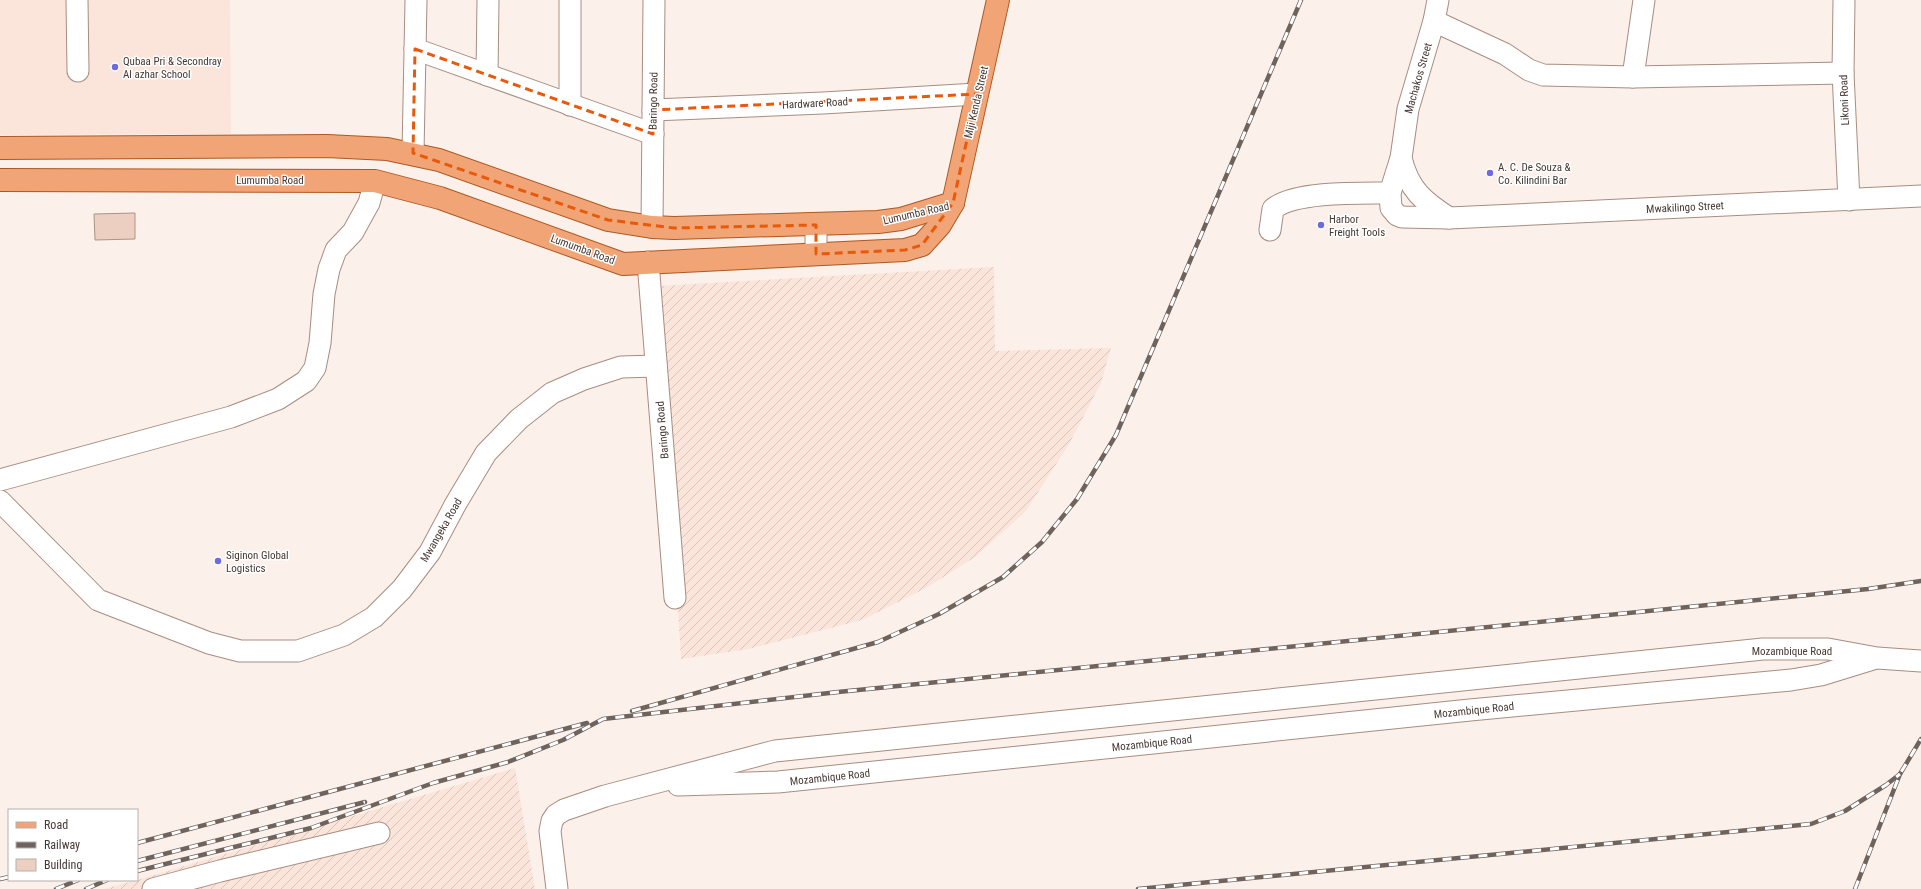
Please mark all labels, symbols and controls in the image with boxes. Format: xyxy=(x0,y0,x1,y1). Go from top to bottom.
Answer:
street label: Machakos Street xyxy=(1402,41,1435,115)
place label: Qubaa Pri & Secondray Al azhar School xyxy=(123,55,222,81)
marker: Qubaa Pri & Secondray Al azhar School xyxy=(110,62,120,72)
street label: Miji Kenda Street xyxy=(962,65,991,139)
street label: Baringo Road xyxy=(646,72,661,130)
street label: Likoni Road xyxy=(1837,74,1852,126)
street label: Hardware Road xyxy=(782,95,848,112)
place label: A. C. De Souza & Co. Kilindini Bar xyxy=(1498,161,1571,187)
marker: A. C. De Souza & Co. Kilindini Bar xyxy=(1485,168,1495,178)
street label: Lumumba Road xyxy=(236,174,304,187)
street label: Mwakilingo Street xyxy=(1646,199,1724,216)
street label: Lumumba Road xyxy=(882,200,950,227)
place label: Harbor Freight Tools xyxy=(1329,213,1385,239)
marker: Harbor Freight Tools xyxy=(1316,220,1326,230)
street label: Lumumba Road xyxy=(549,232,617,267)
street label: Baringo Road xyxy=(653,400,672,459)
street label: Mwangeka Road xyxy=(418,496,465,564)
place label: Siginon Global Logistics xyxy=(226,549,289,575)
marker: Siginon Global Logistics xyxy=(213,556,223,566)
street label: Mozambique Road xyxy=(1752,645,1832,658)
street label: Mozambique Road xyxy=(1433,700,1515,721)
street label: Mozambique Road xyxy=(1111,733,1193,754)
street label: Mozambique Road xyxy=(789,767,871,788)
legend xyxy=(8,809,138,881)
text: Road xyxy=(44,818,68,832)
text: Railway xyxy=(44,838,80,852)
text: Building xyxy=(44,858,82,872)

